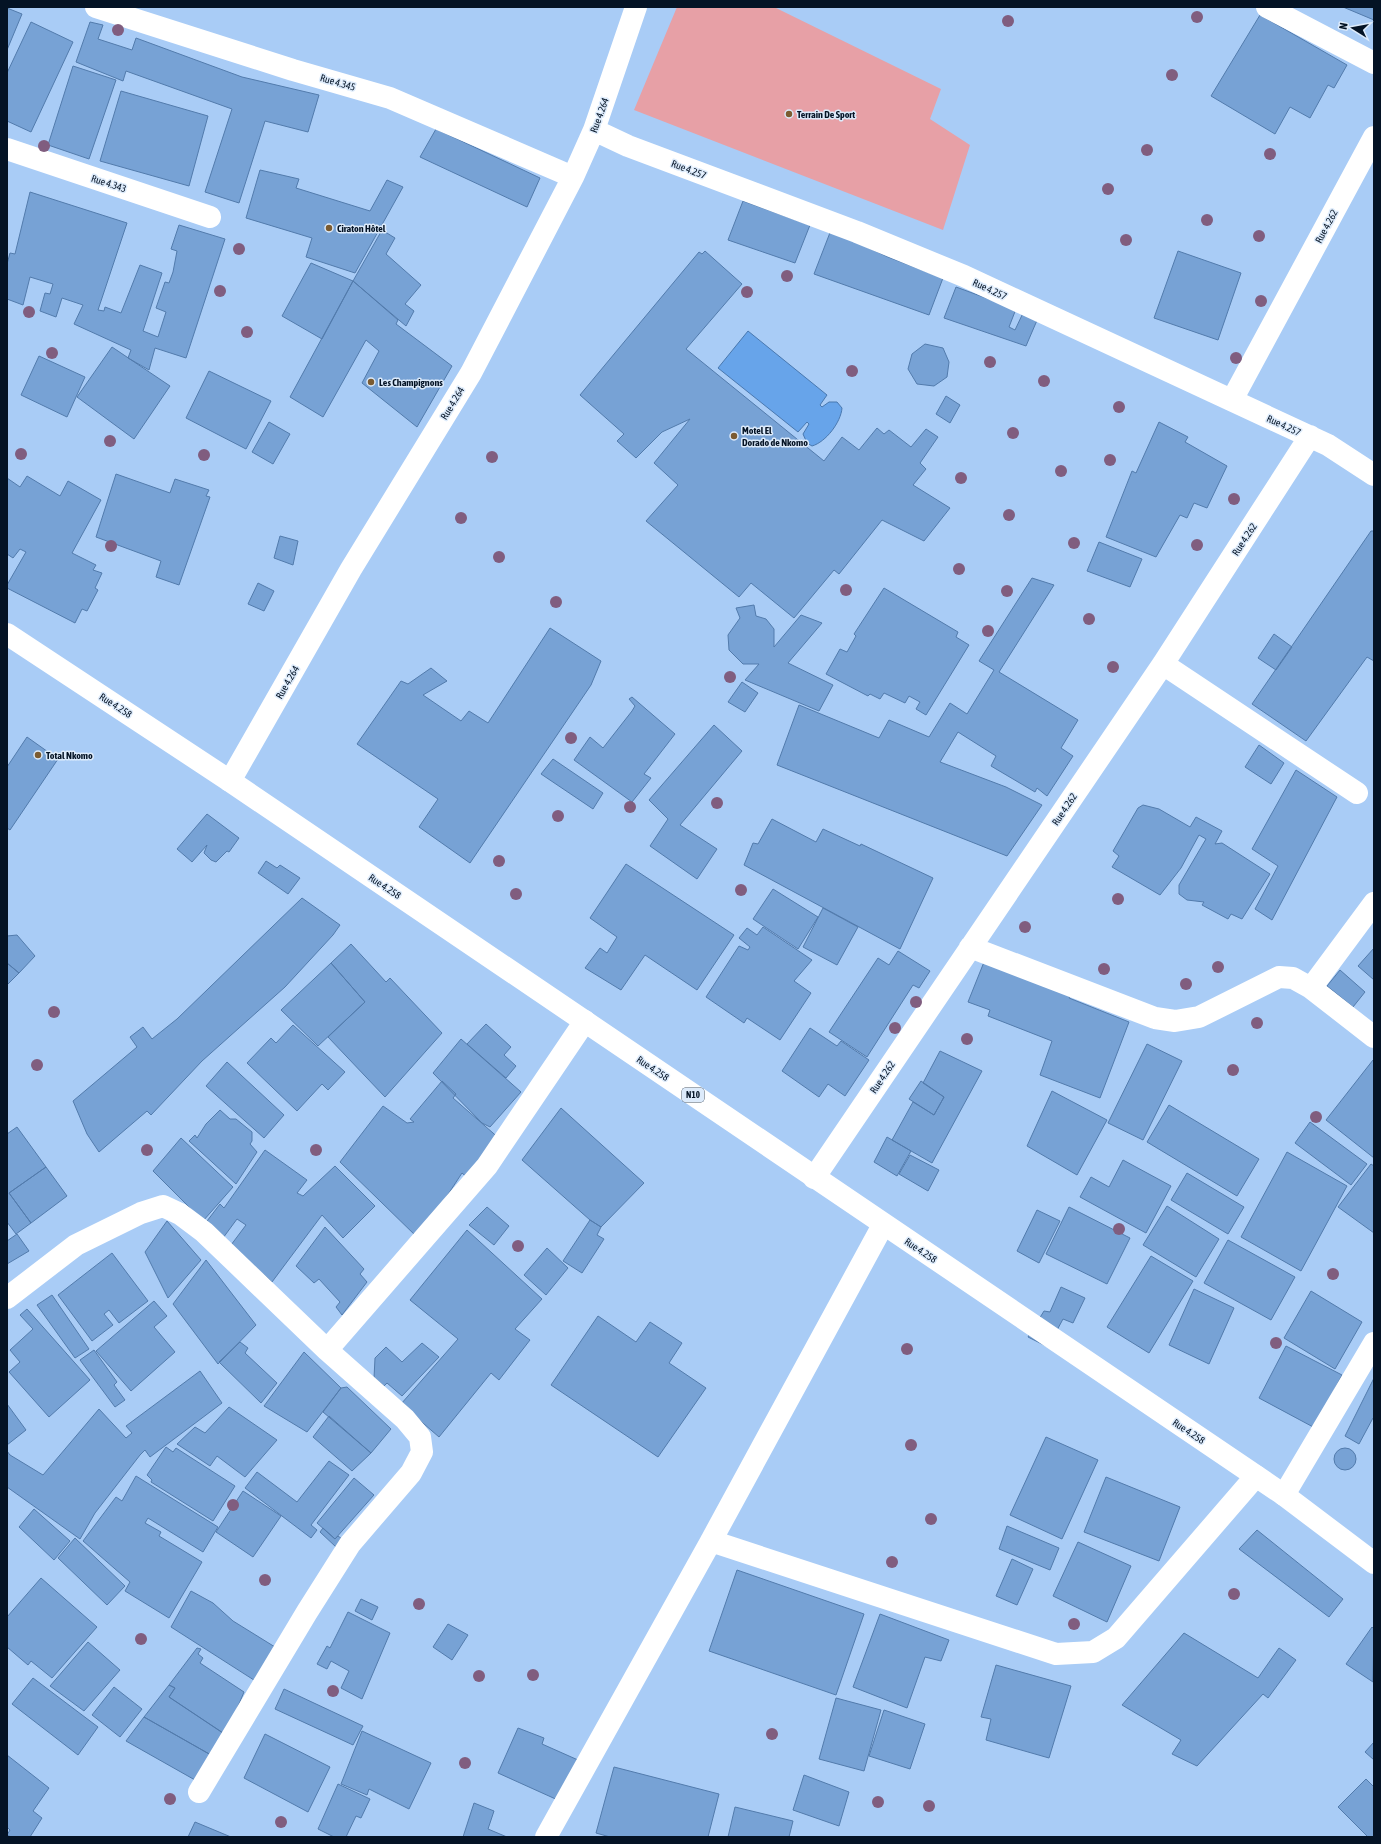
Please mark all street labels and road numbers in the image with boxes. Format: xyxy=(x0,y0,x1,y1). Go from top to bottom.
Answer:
street label: Rue 4.345 xyxy=(319,72,357,93)
street label: Rue 4.264 xyxy=(588,96,611,134)
street label: Rue 4.257 xyxy=(670,158,708,181)
street label: Rue 4.343 xyxy=(90,173,128,194)
street label: Rue 4.262 xyxy=(1313,207,1340,245)
street label: Rue 4.257 xyxy=(971,277,1009,302)
street label: Rue 4.264 xyxy=(438,385,467,422)
street label: Rue 4.257 xyxy=(1265,413,1303,438)
street label: Rue 4.262 xyxy=(1230,521,1259,558)
street label: Rue 4.264 xyxy=(274,664,301,701)
street label: Rue 4.258 xyxy=(97,691,134,720)
street label: Rue 4.262 xyxy=(1050,791,1079,827)
street label: Rue 4.258 xyxy=(367,872,403,901)
street label: Rue 4.258 xyxy=(635,1054,671,1083)
street label: Rue 4.262 xyxy=(868,1059,897,1095)
road number: N10 xyxy=(682,1088,704,1102)
street label: Rue 4.258 xyxy=(903,1236,939,1265)
street label: Rue 4.258 xyxy=(1171,1417,1207,1446)

